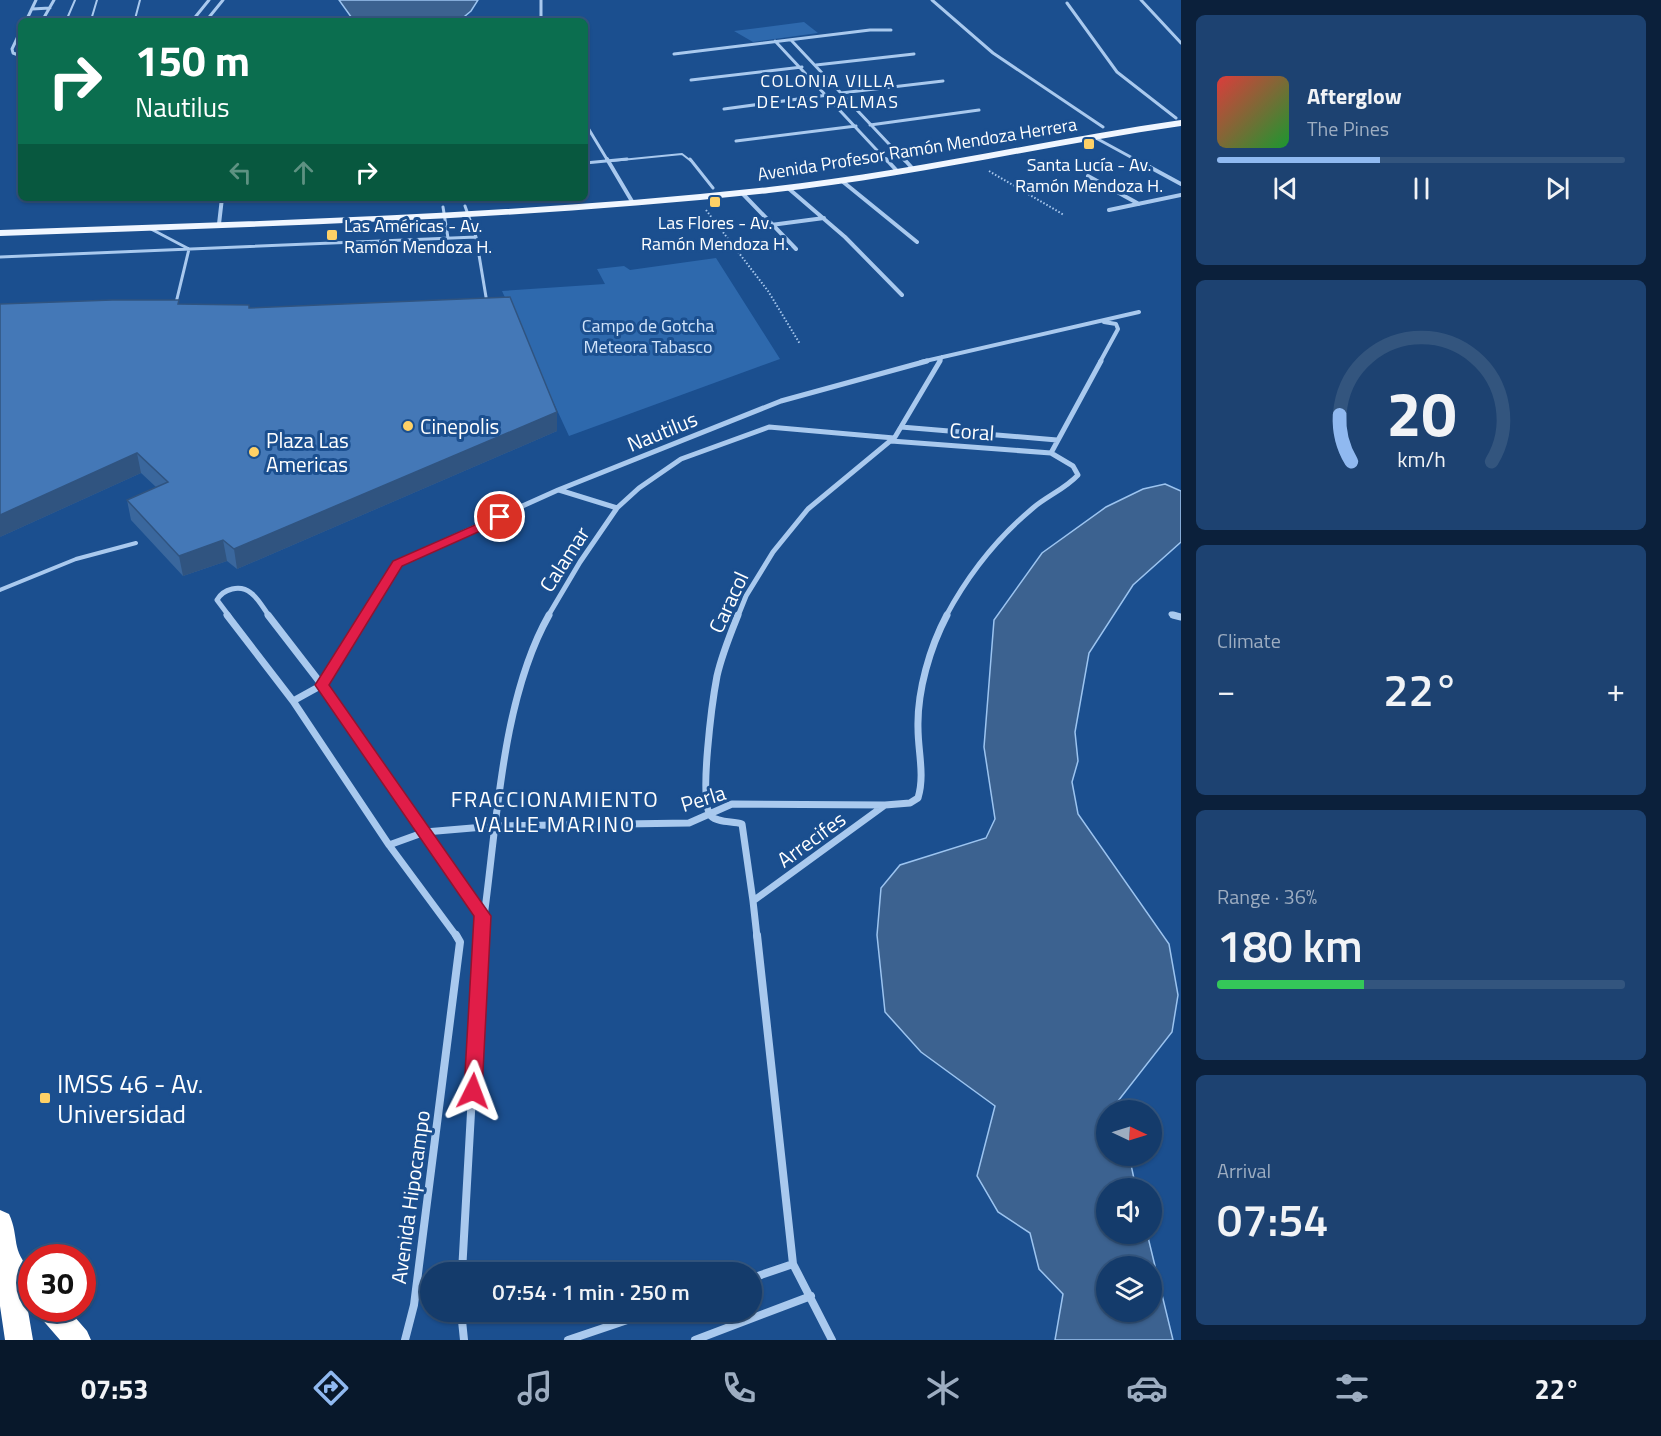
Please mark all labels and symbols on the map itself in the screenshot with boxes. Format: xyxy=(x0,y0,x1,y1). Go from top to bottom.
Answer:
district label: COLONIA VILLA DE LAS PALMAS xyxy=(757,67,899,115)
street label: Avenida Profesor Ramón Mendoza Herrera xyxy=(755,110,1079,188)
marker: Santa Lucía - Av. Ramón Mendoza H. xyxy=(1082,137,1096,151)
place label: Santa Lucía - Av. Ramón Mendoza H. xyxy=(1015,151,1163,199)
marker: Las Flores - Av. Ramón Mendoza H. xyxy=(708,195,722,209)
place label: Las Flores - Av. Ramón Mendoza H. xyxy=(641,209,789,257)
place label: Las Américas - Av. Ramón Mendoza H. xyxy=(344,212,492,260)
marker: Las Américas - Av. Ramón Mendoza H. xyxy=(325,228,339,242)
park label: Campo de Gotcha Meteora Tabasco xyxy=(582,312,714,360)
street label: Nautilus xyxy=(622,402,702,460)
place label: Cinepolis xyxy=(420,410,499,442)
street label: Coral xyxy=(948,413,996,449)
marker: Cinepolis xyxy=(401,419,415,433)
place label: Plaza Las Americas xyxy=(266,424,349,480)
marker: Plaza Las Americas xyxy=(247,445,261,459)
pin xyxy=(474,491,525,542)
street label: Calamar xyxy=(531,520,597,598)
street label: Caracol xyxy=(700,566,756,638)
street label: Perla xyxy=(677,776,730,820)
district label: FRACCIONAMIENTO VALLE MARINO xyxy=(451,782,659,841)
street label: Arrecifes xyxy=(770,803,852,875)
position arrow xyxy=(441,1059,505,1123)
place label: IMSS 46 - Av. Universidad xyxy=(57,1064,203,1133)
marker: IMSS 46 - Av. Universidad xyxy=(38,1091,52,1105)
north arrow xyxy=(1096,1100,1162,1166)
street label: Avenida Hipocampo xyxy=(382,1108,438,1286)
speed limit sign: 30 xyxy=(18,1244,96,1322)

